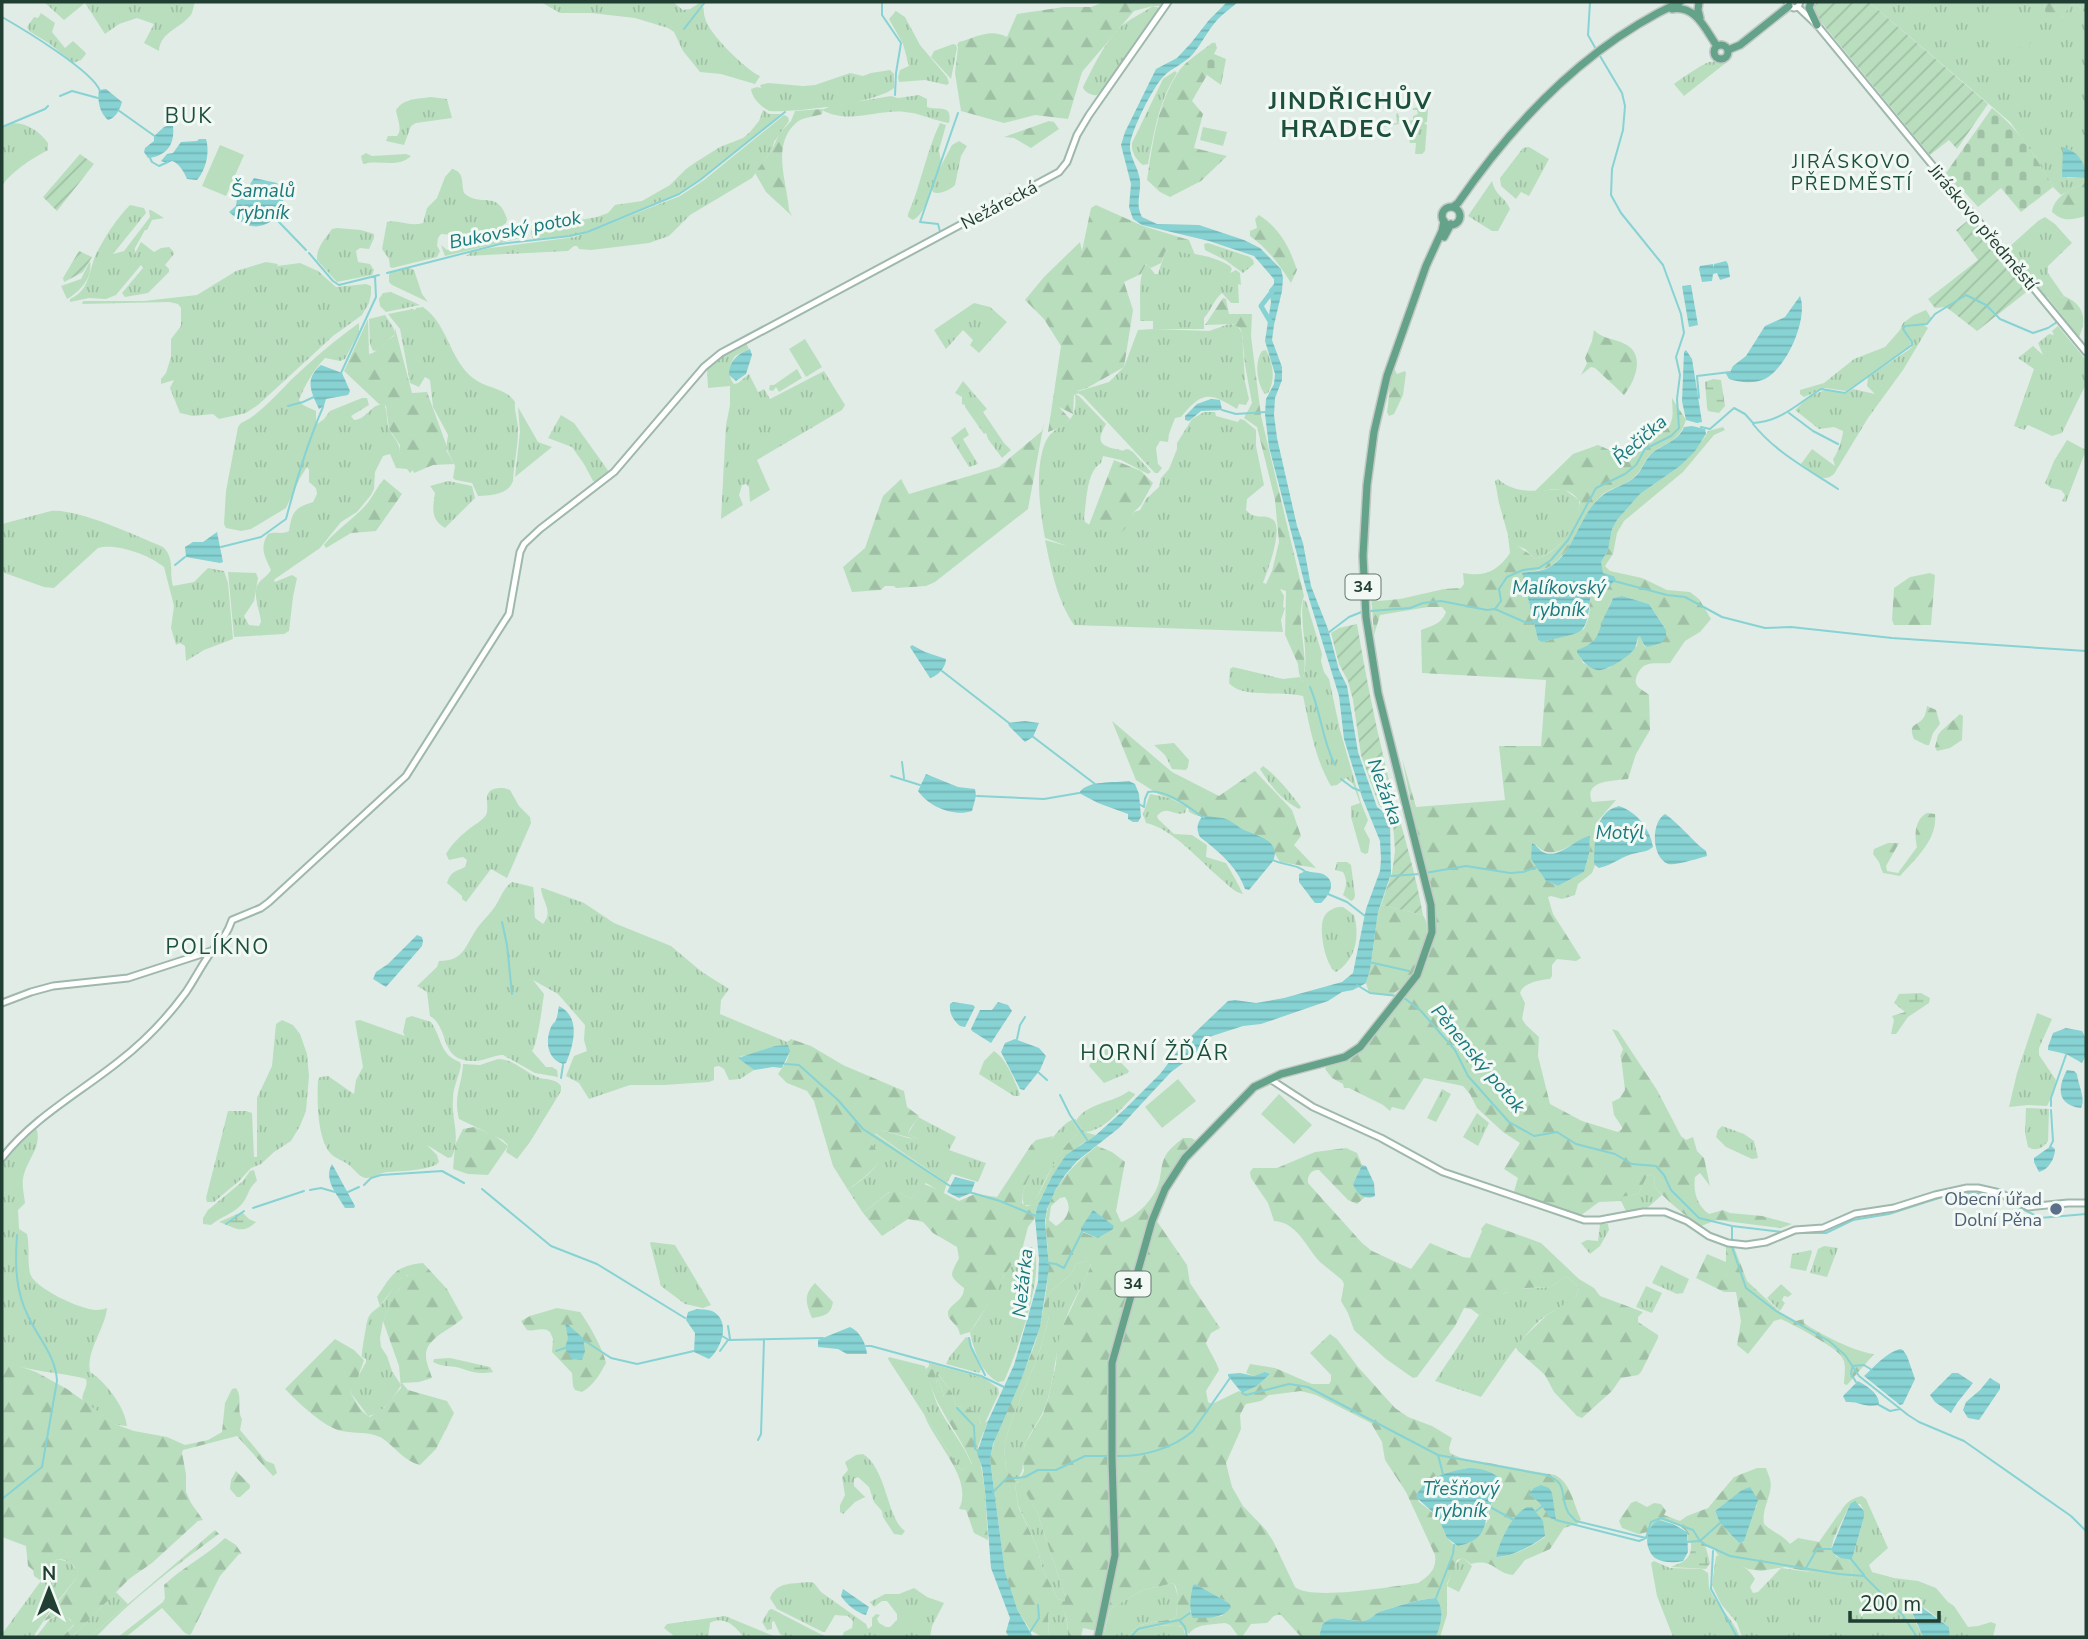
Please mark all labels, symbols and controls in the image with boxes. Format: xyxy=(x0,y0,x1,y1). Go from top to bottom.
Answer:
district label: JINDŘICHŮV HRADEC V xyxy=(1268,84,1433,145)
district label: BUK xyxy=(165,102,213,130)
district label: JIRÁSKOVO PŘEDMĚSTÍ xyxy=(1791,149,1913,197)
street label: Jiráskovo předměstí xyxy=(1922,158,2043,296)
street label: Nežárecká xyxy=(957,175,1041,235)
water label: Šamalů rybník xyxy=(231,178,295,226)
water label: Bukovský potok xyxy=(447,204,584,256)
water label: Řečička xyxy=(1607,409,1673,471)
road number: 34 xyxy=(1346,574,1380,600)
water label: Malíkovský rybník xyxy=(1512,575,1607,623)
water label: Nežárka xyxy=(1361,755,1409,829)
water label: Motýl xyxy=(1596,820,1644,846)
district label: POLÍKNO xyxy=(166,933,270,961)
water label: Pěnenský potok xyxy=(1425,999,1532,1119)
district label: HORNÍ ŽĎÁR xyxy=(1080,1039,1230,1067)
place label: Obecní úřad Dolní Pěna xyxy=(1944,1187,2042,1232)
marker: Obecní úřad Dolní Pěna xyxy=(2048,1201,2064,1217)
water label: Nežárka xyxy=(1006,1247,1040,1319)
road number: 34 xyxy=(1116,1272,1150,1296)
water label: Třešňový rybník xyxy=(1422,1476,1501,1524)
north arrow xyxy=(14,1555,84,1625)
text: N xyxy=(42,1561,56,1587)
scale bar xyxy=(1850,1580,1939,1624)
text: 200 m xyxy=(1860,1590,1921,1618)

